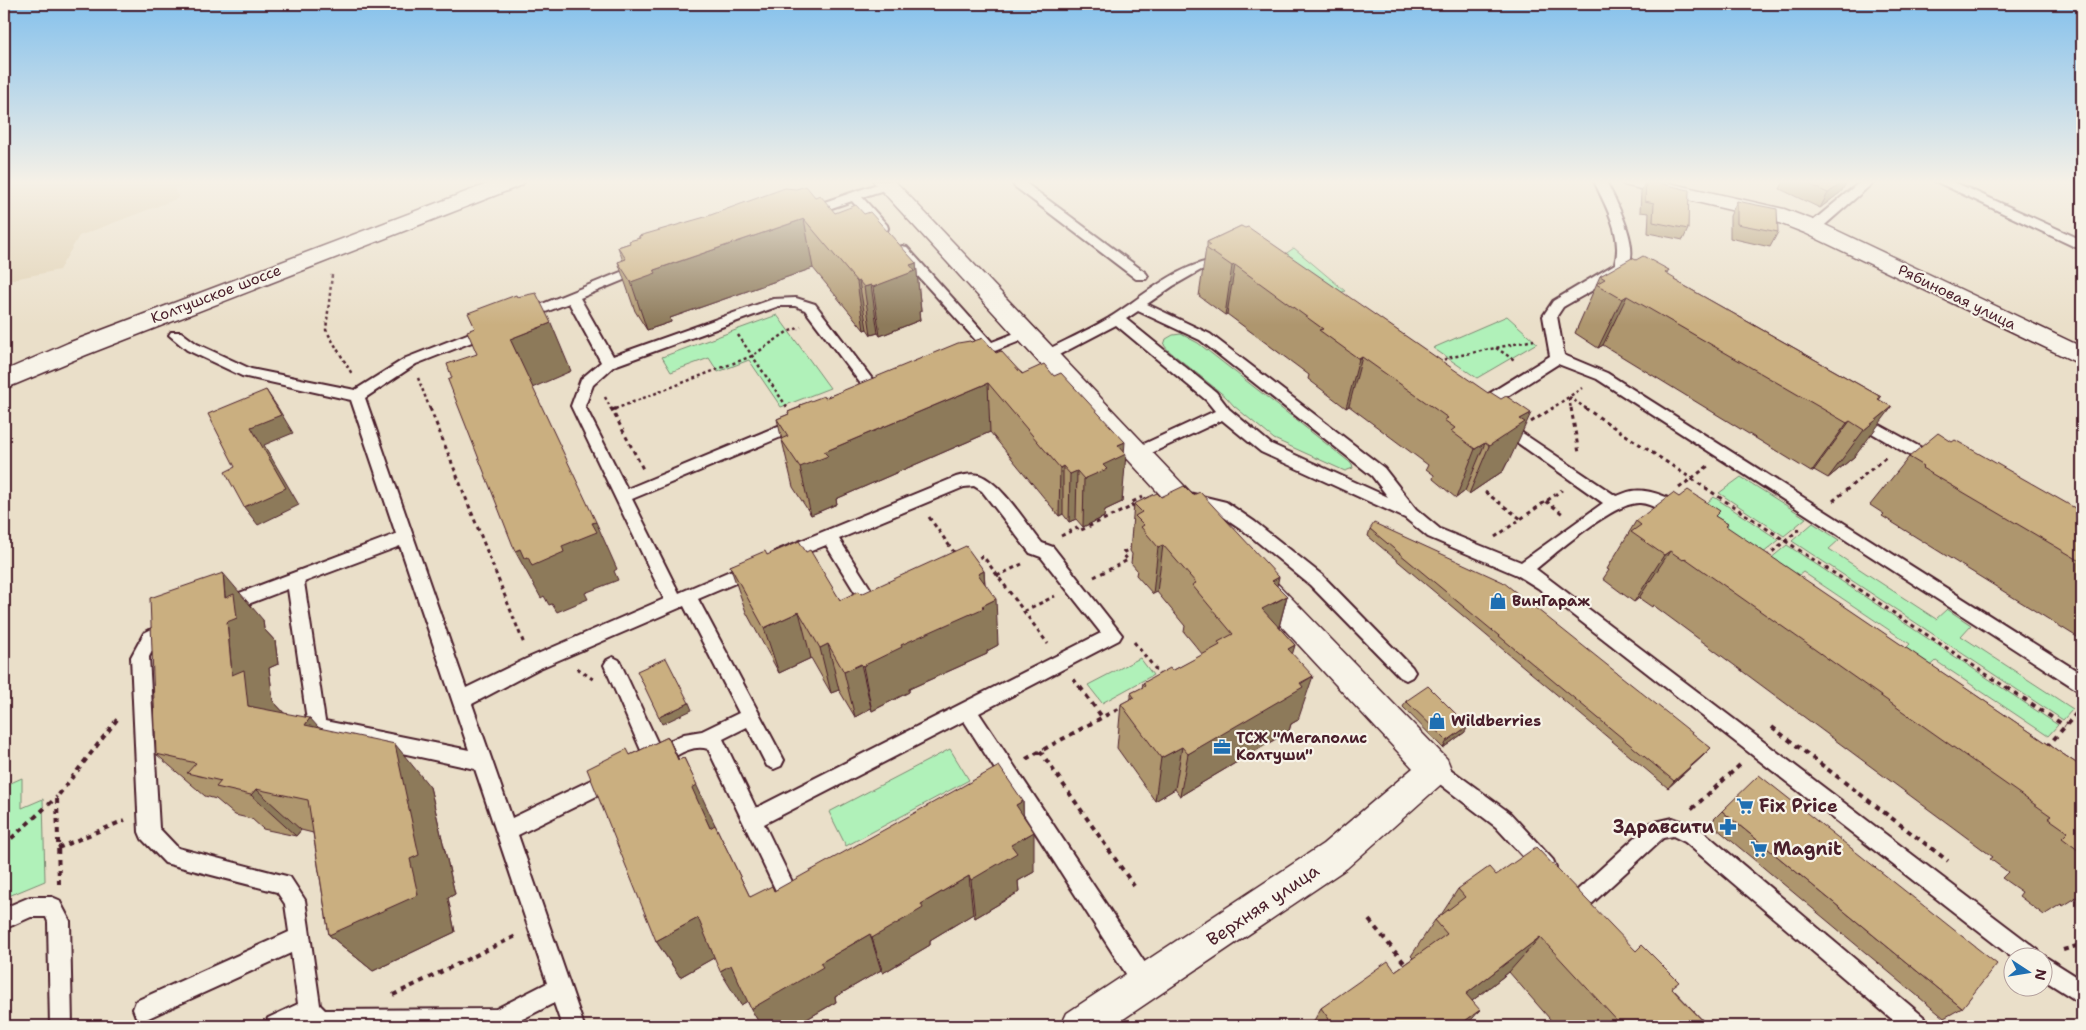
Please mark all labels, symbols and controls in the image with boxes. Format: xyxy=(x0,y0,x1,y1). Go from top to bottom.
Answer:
street label: Колтушское шоссе xyxy=(148,260,284,328)
street label: Рябиновая улица xyxy=(1895,260,2020,335)
shop icon: ВинГараж xyxy=(1488,591,1508,611)
place label: ВинГараж xyxy=(1512,591,1590,611)
shop icon: Wildberries xyxy=(1427,711,1447,731)
place label: Wildberries xyxy=(1451,711,1541,731)
place label: ТСЖ "Мегаполис Колтуши" xyxy=(1236,728,1367,765)
office icon: ТСЖ "Мегаполис Колтуши" xyxy=(1212,737,1232,757)
place label: Fix Price xyxy=(1759,794,1838,818)
supermarket icon: Fix Price xyxy=(1735,796,1755,816)
place label: Здравсити xyxy=(1613,815,1714,839)
pharmacy icon: Здравсити xyxy=(1718,817,1738,837)
place label: Magnit xyxy=(1773,837,1842,861)
supermarket icon: Magnit xyxy=(1749,839,1769,859)
street label: Верхняя улица xyxy=(1202,858,1324,952)
north arrow xyxy=(2004,948,2054,998)
text: N xyxy=(2031,967,2051,982)

